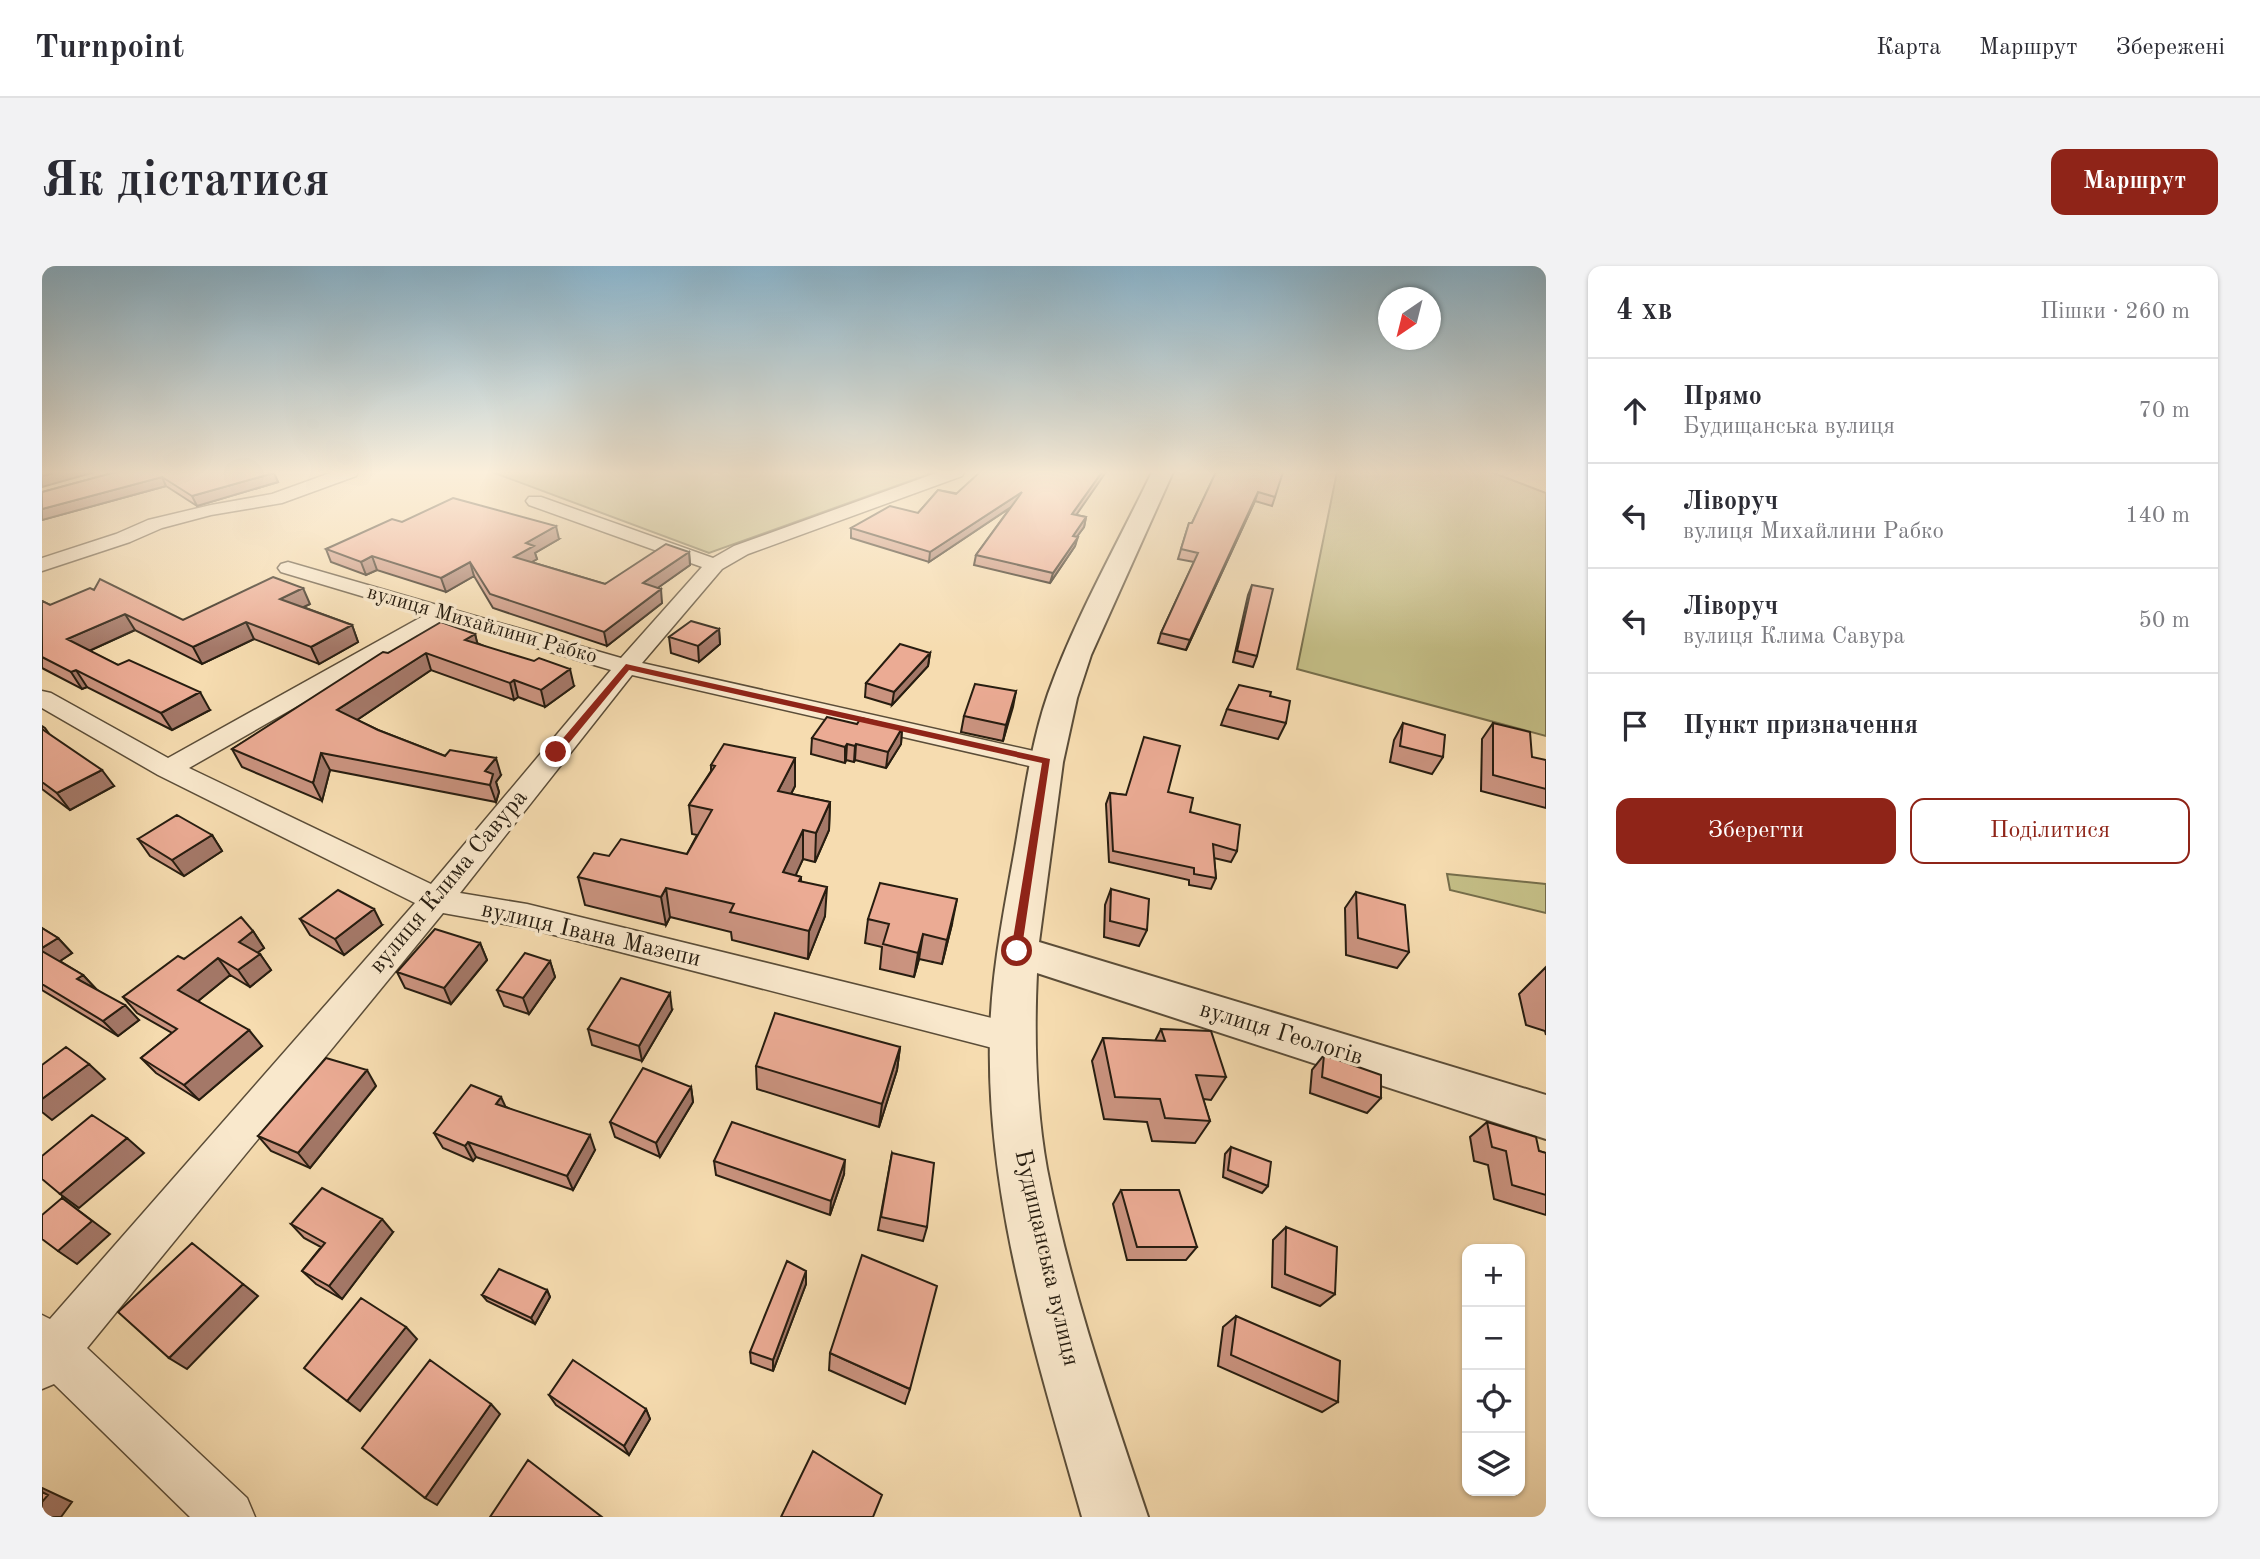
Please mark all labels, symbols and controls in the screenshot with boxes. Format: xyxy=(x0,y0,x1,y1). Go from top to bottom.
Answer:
text: Turnpoint xyxy=(35,32,184,65)
text: Карта xyxy=(1876,36,1941,60)
text: Маршрут xyxy=(1979,36,2078,60)
text: Збережені xyxy=(2116,36,2225,60)
button: Маршрут xyxy=(2051,149,2218,215)
text: Як дістатися xyxy=(42,158,330,207)
north arrow xyxy=(1378,287,1441,350)
text: 4 хв xyxy=(1616,296,1672,326)
text: Пішки · 260 m xyxy=(2040,300,2190,323)
text: Прямо xyxy=(1683,384,1762,410)
icon: ahead xyxy=(1616,392,1654,430)
text: 70 m xyxy=(2139,399,2190,422)
text: Будищанська вулиця xyxy=(1683,415,1895,438)
text: Ліворуч xyxy=(1683,489,1778,515)
icon: left xyxy=(1616,497,1654,535)
text: 140 m xyxy=(2125,504,2190,527)
text: вулиця Михайлини Рабко xyxy=(1683,520,1944,543)
street label: вулиця Михайлини Рабко xyxy=(365,582,599,668)
text: Ліворуч xyxy=(1683,594,1778,620)
icon: left xyxy=(1616,602,1654,640)
text: 50 m xyxy=(2139,609,2190,632)
text: вулиця Клима Савура xyxy=(1683,625,1905,648)
icon: arrive xyxy=(1616,707,1654,745)
text: Пункт призначення xyxy=(1683,713,1918,739)
route end xyxy=(540,736,571,767)
street label: вулиця Клима Савура xyxy=(365,785,533,978)
button: Зберегти xyxy=(1616,798,1896,864)
button: Поділитися xyxy=(1910,798,2190,864)
street label: вулиця Івана Мазепи xyxy=(479,898,703,972)
route start xyxy=(1001,935,1032,966)
street label: вулиця Геологів xyxy=(1196,998,1366,1070)
street label: Будищанська вулиця xyxy=(1009,1148,1083,1368)
map controls xyxy=(1462,1244,1525,1496)
button: + xyxy=(1462,1244,1525,1307)
button: − xyxy=(1462,1307,1525,1370)
button: locate xyxy=(1462,1370,1525,1433)
button: layers xyxy=(1462,1433,1525,1496)

